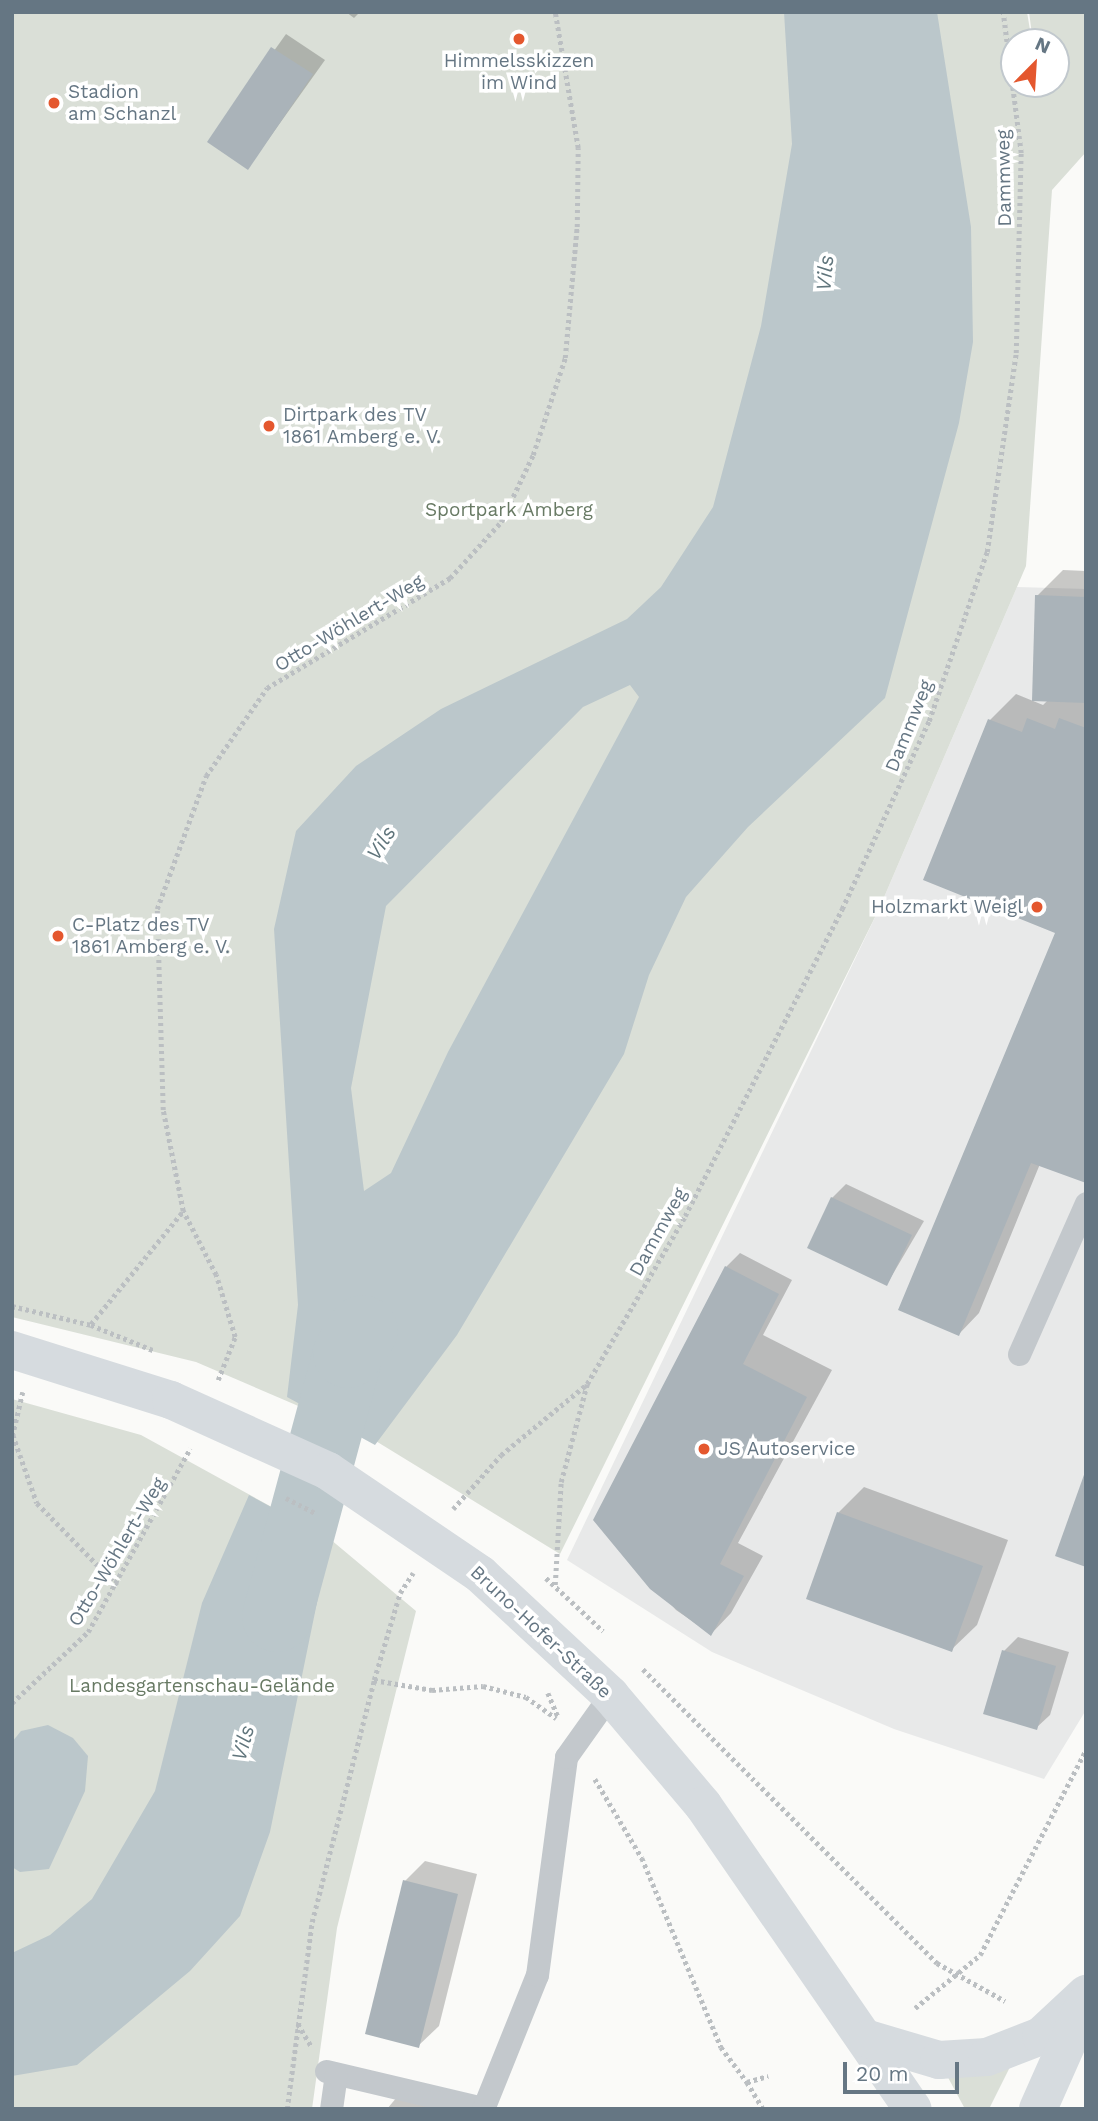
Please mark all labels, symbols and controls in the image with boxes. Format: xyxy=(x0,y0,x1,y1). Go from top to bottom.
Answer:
north arrow xyxy=(1000,28,1070,98)
marker: Himmelsskizzen im Wind xyxy=(511,31,527,47)
text: N xyxy=(1032,32,1054,59)
place label: Himmelsskizzen im Wind xyxy=(444,50,594,94)
place label: Stadion am Schanzl xyxy=(68,81,176,125)
marker: Stadion am Schanzl xyxy=(46,95,62,111)
street label: Dammweg xyxy=(992,129,1016,227)
water label: Vils xyxy=(811,254,839,292)
place label: Dirtpark des TV 1861 Amberg e. V. xyxy=(283,404,443,448)
marker: Dirtpark des TV 1861 Amberg e. V. xyxy=(261,418,277,434)
park label: Sportpark Amberg xyxy=(424,499,594,521)
street label: Otto-Wöhlert-Weg xyxy=(270,570,428,676)
street label: Dammweg xyxy=(880,677,938,775)
water label: Vils xyxy=(361,821,401,865)
place label: Holzmarkt Weigl xyxy=(870,896,1023,918)
marker: Holzmarkt Weigl xyxy=(1029,899,1045,915)
place label: C-Platz des TV 1861 Amberg e. V. xyxy=(72,914,232,958)
marker: C-Platz des TV 1861 Amberg e. V. xyxy=(50,928,66,944)
street label: Dammweg xyxy=(624,1184,692,1280)
place label: JS Autoservice xyxy=(718,1438,856,1460)
marker: JS Autoservice xyxy=(696,1441,712,1457)
street label: Otto-Wöhlert-Weg xyxy=(64,1473,170,1631)
street label: Bruno-Hofer-Straße xyxy=(466,1561,616,1703)
park label: Landesgartenschau-Gelände xyxy=(69,1675,335,1697)
water label: Vils xyxy=(226,1722,260,1764)
scale bar xyxy=(846,2048,962,2092)
text: 20 m xyxy=(856,2061,908,2086)

